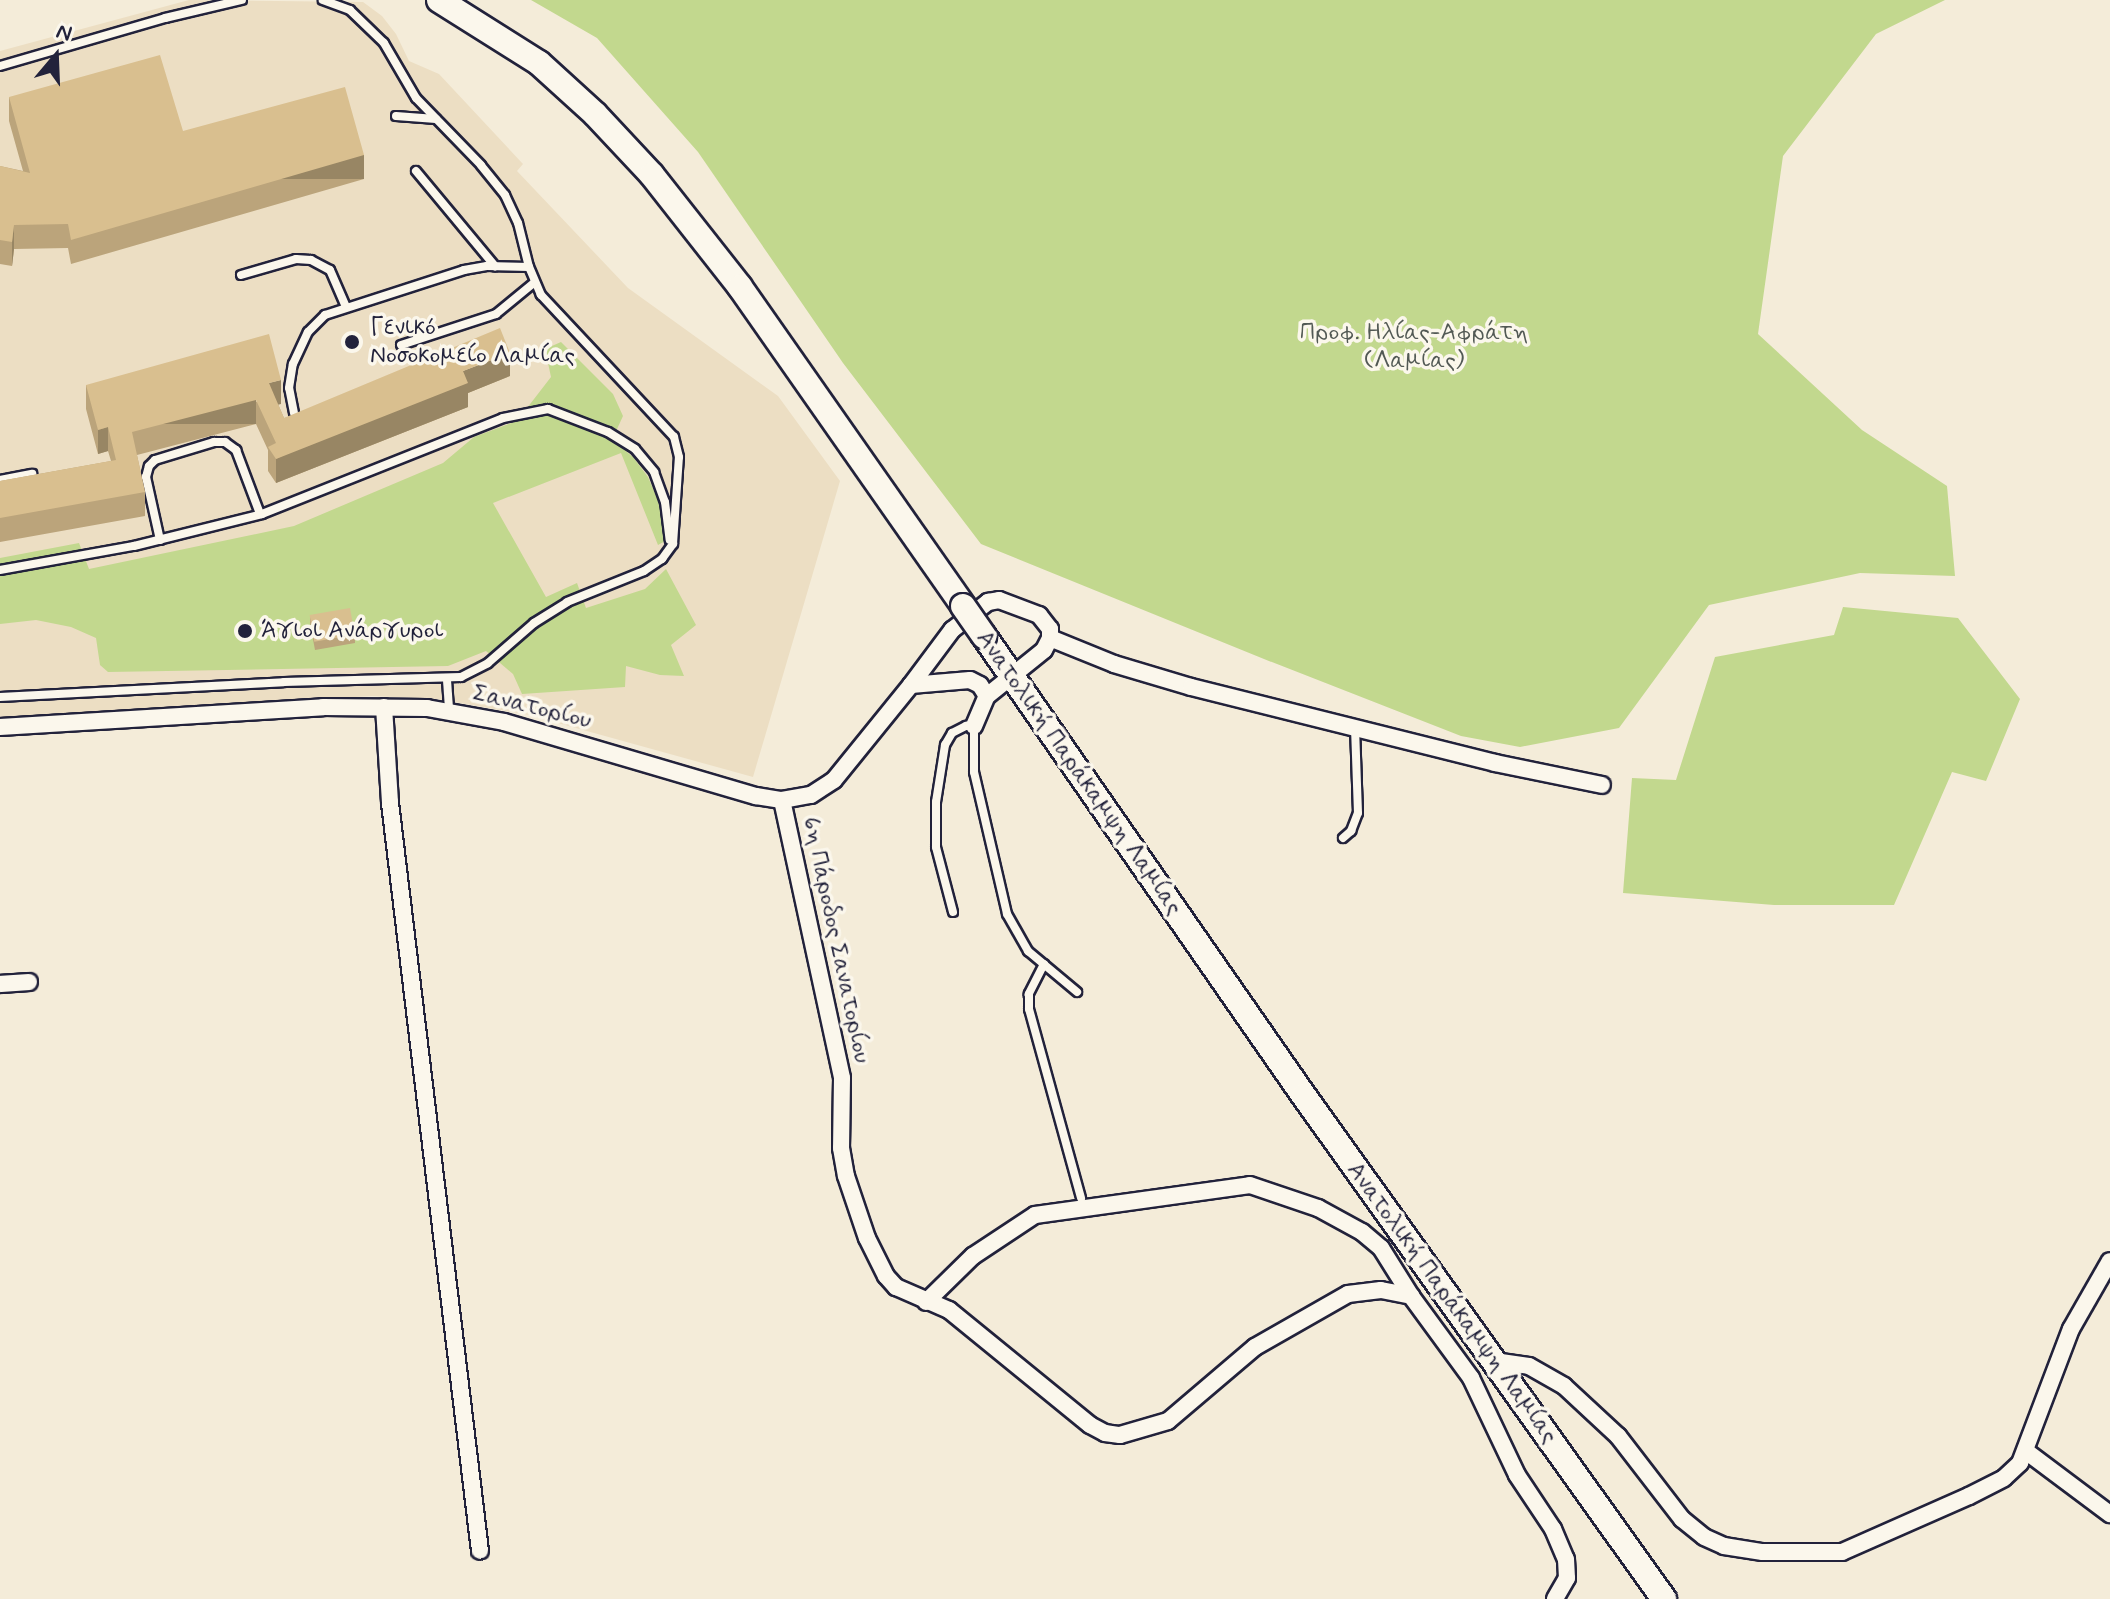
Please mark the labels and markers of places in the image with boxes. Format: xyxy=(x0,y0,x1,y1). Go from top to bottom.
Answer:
place label: Γενικό Νοσοκομείο Λαμίας xyxy=(370,314,575,370)
marker: Γενικό Νοσοκομείο Λαμίας xyxy=(341,331,363,353)
place label: Άγιοι Ανάργυροι xyxy=(261,617,443,645)
marker: Άγιοι Ανάργυροι xyxy=(236,622,254,640)

